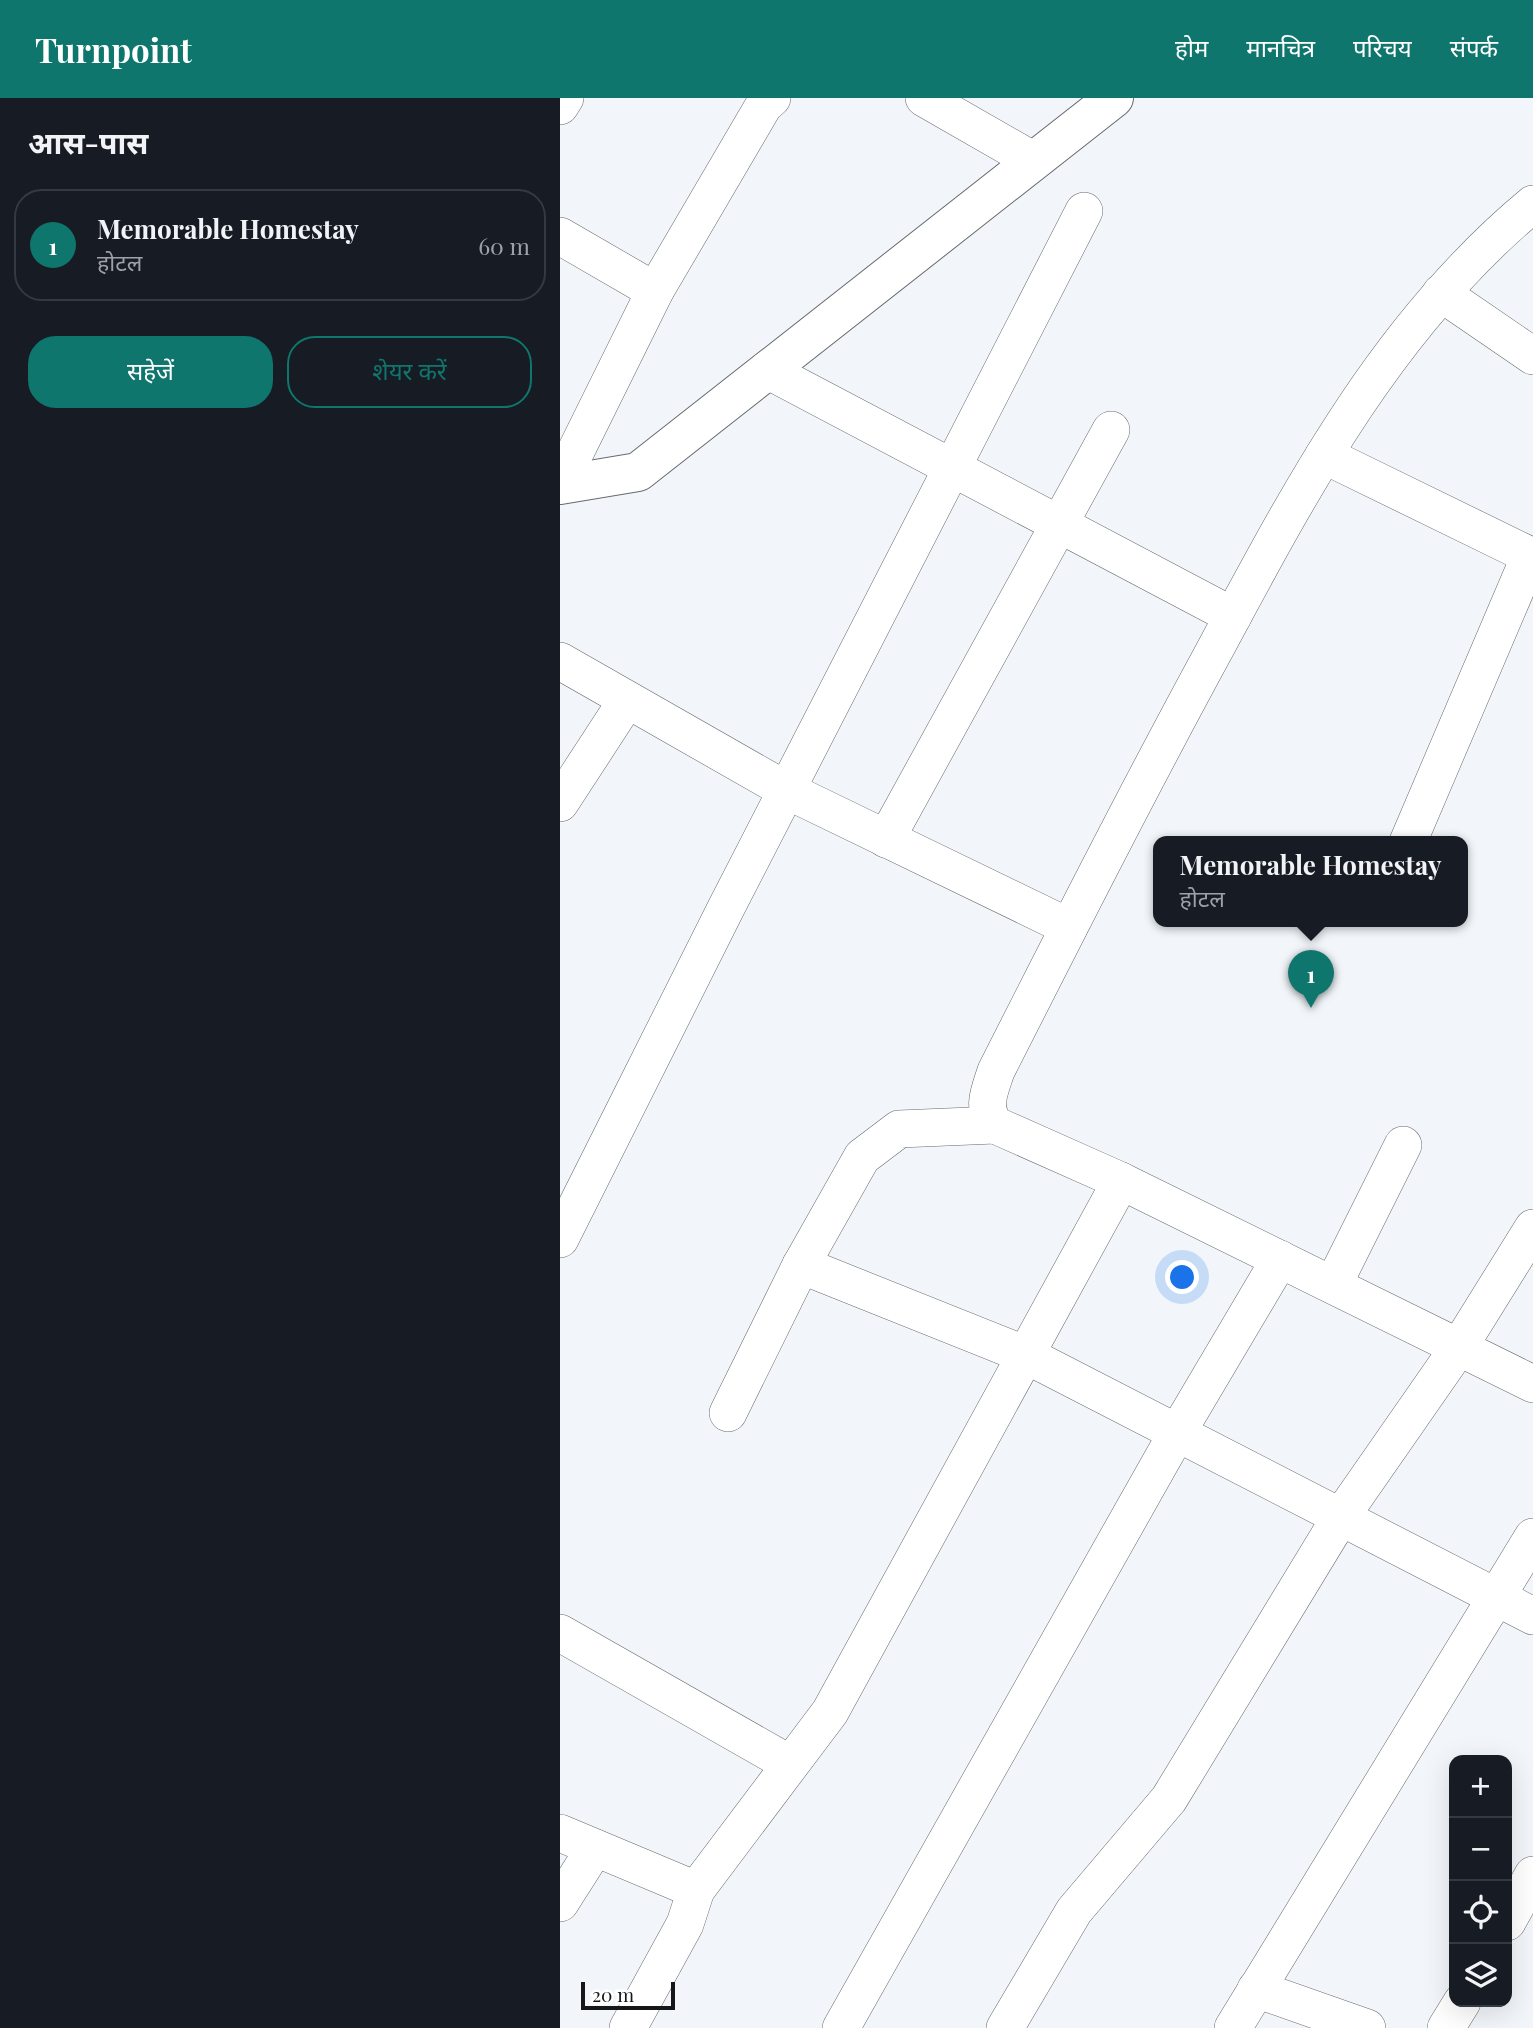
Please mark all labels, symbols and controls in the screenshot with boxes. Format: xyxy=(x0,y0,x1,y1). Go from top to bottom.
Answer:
text: Turnpoint xyxy=(35,27,192,71)
text: होम xyxy=(1175,31,1208,63)
text: मानचित्र xyxy=(1246,31,1315,63)
text: परिचय xyxy=(1353,31,1412,63)
text: संपर्क xyxy=(1450,31,1498,63)
text: आस-पास xyxy=(28,122,148,162)
text: Memorable Homestay xyxy=(97,211,359,246)
text: 1 xyxy=(49,230,57,261)
text: 60 m xyxy=(478,230,530,261)
text: होटल xyxy=(97,246,142,277)
button: सहेजें xyxy=(28,336,273,408)
button: शेयर करें xyxy=(287,336,532,408)
popup xyxy=(1153,836,1468,927)
text: Memorable Homestay xyxy=(1180,847,1441,882)
text: होटल xyxy=(1180,882,1225,913)
pin: 1 xyxy=(1288,950,1334,1008)
your location xyxy=(1165,1260,1199,1294)
map controls xyxy=(1449,1755,1512,2007)
button: + xyxy=(1449,1755,1512,1818)
button: − xyxy=(1449,1818,1512,1881)
button: locate xyxy=(1449,1881,1512,1944)
button: layers xyxy=(1449,1944,1512,2007)
scale bar xyxy=(581,1979,676,2011)
text: 20 m xyxy=(592,1981,634,2007)

